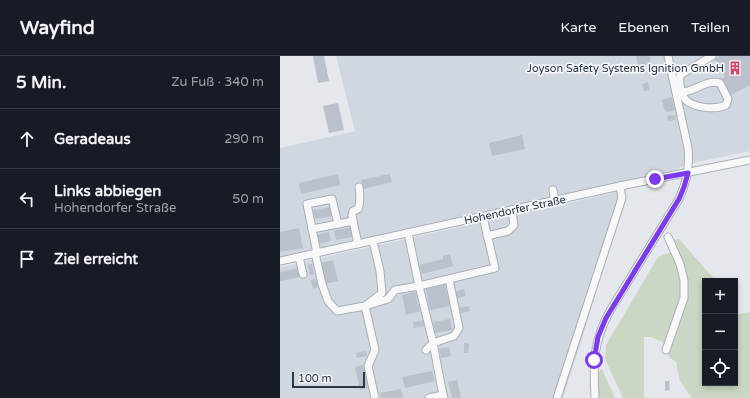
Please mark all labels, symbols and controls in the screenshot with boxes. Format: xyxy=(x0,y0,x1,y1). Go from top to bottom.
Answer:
text: Wayfind xyxy=(20,17,95,39)
text: Karte xyxy=(561,19,596,36)
text: Ebenen xyxy=(618,19,669,36)
text: Teilen xyxy=(691,19,730,36)
building icon: Joyson Safety Systems Ignition GmbH xyxy=(727,60,743,76)
place label: Joyson Safety Systems Ignition GmbH xyxy=(527,62,724,75)
text: 5 Min. xyxy=(16,72,66,93)
text: Zu Fuß · 340 m xyxy=(171,74,264,90)
icon: ahead xyxy=(16,128,38,150)
text: Geradeaus xyxy=(54,130,131,148)
text: 290 m xyxy=(224,131,264,147)
route end xyxy=(646,170,664,188)
text: Links abbiegen xyxy=(54,182,161,200)
icon: left xyxy=(16,188,38,210)
text: 50 m xyxy=(232,191,264,207)
street label: Hohendorfer Straße xyxy=(463,193,567,227)
text: Hohendorfer Straße xyxy=(54,200,176,216)
icon: arrive xyxy=(16,248,38,270)
text: Ziel erreicht xyxy=(54,250,138,268)
map controls xyxy=(702,278,738,386)
button: + xyxy=(702,278,738,314)
button: − xyxy=(702,314,738,350)
button: locate xyxy=(702,350,738,386)
route start xyxy=(585,351,603,369)
scale bar xyxy=(292,370,365,389)
text: 100 m xyxy=(298,372,332,385)

